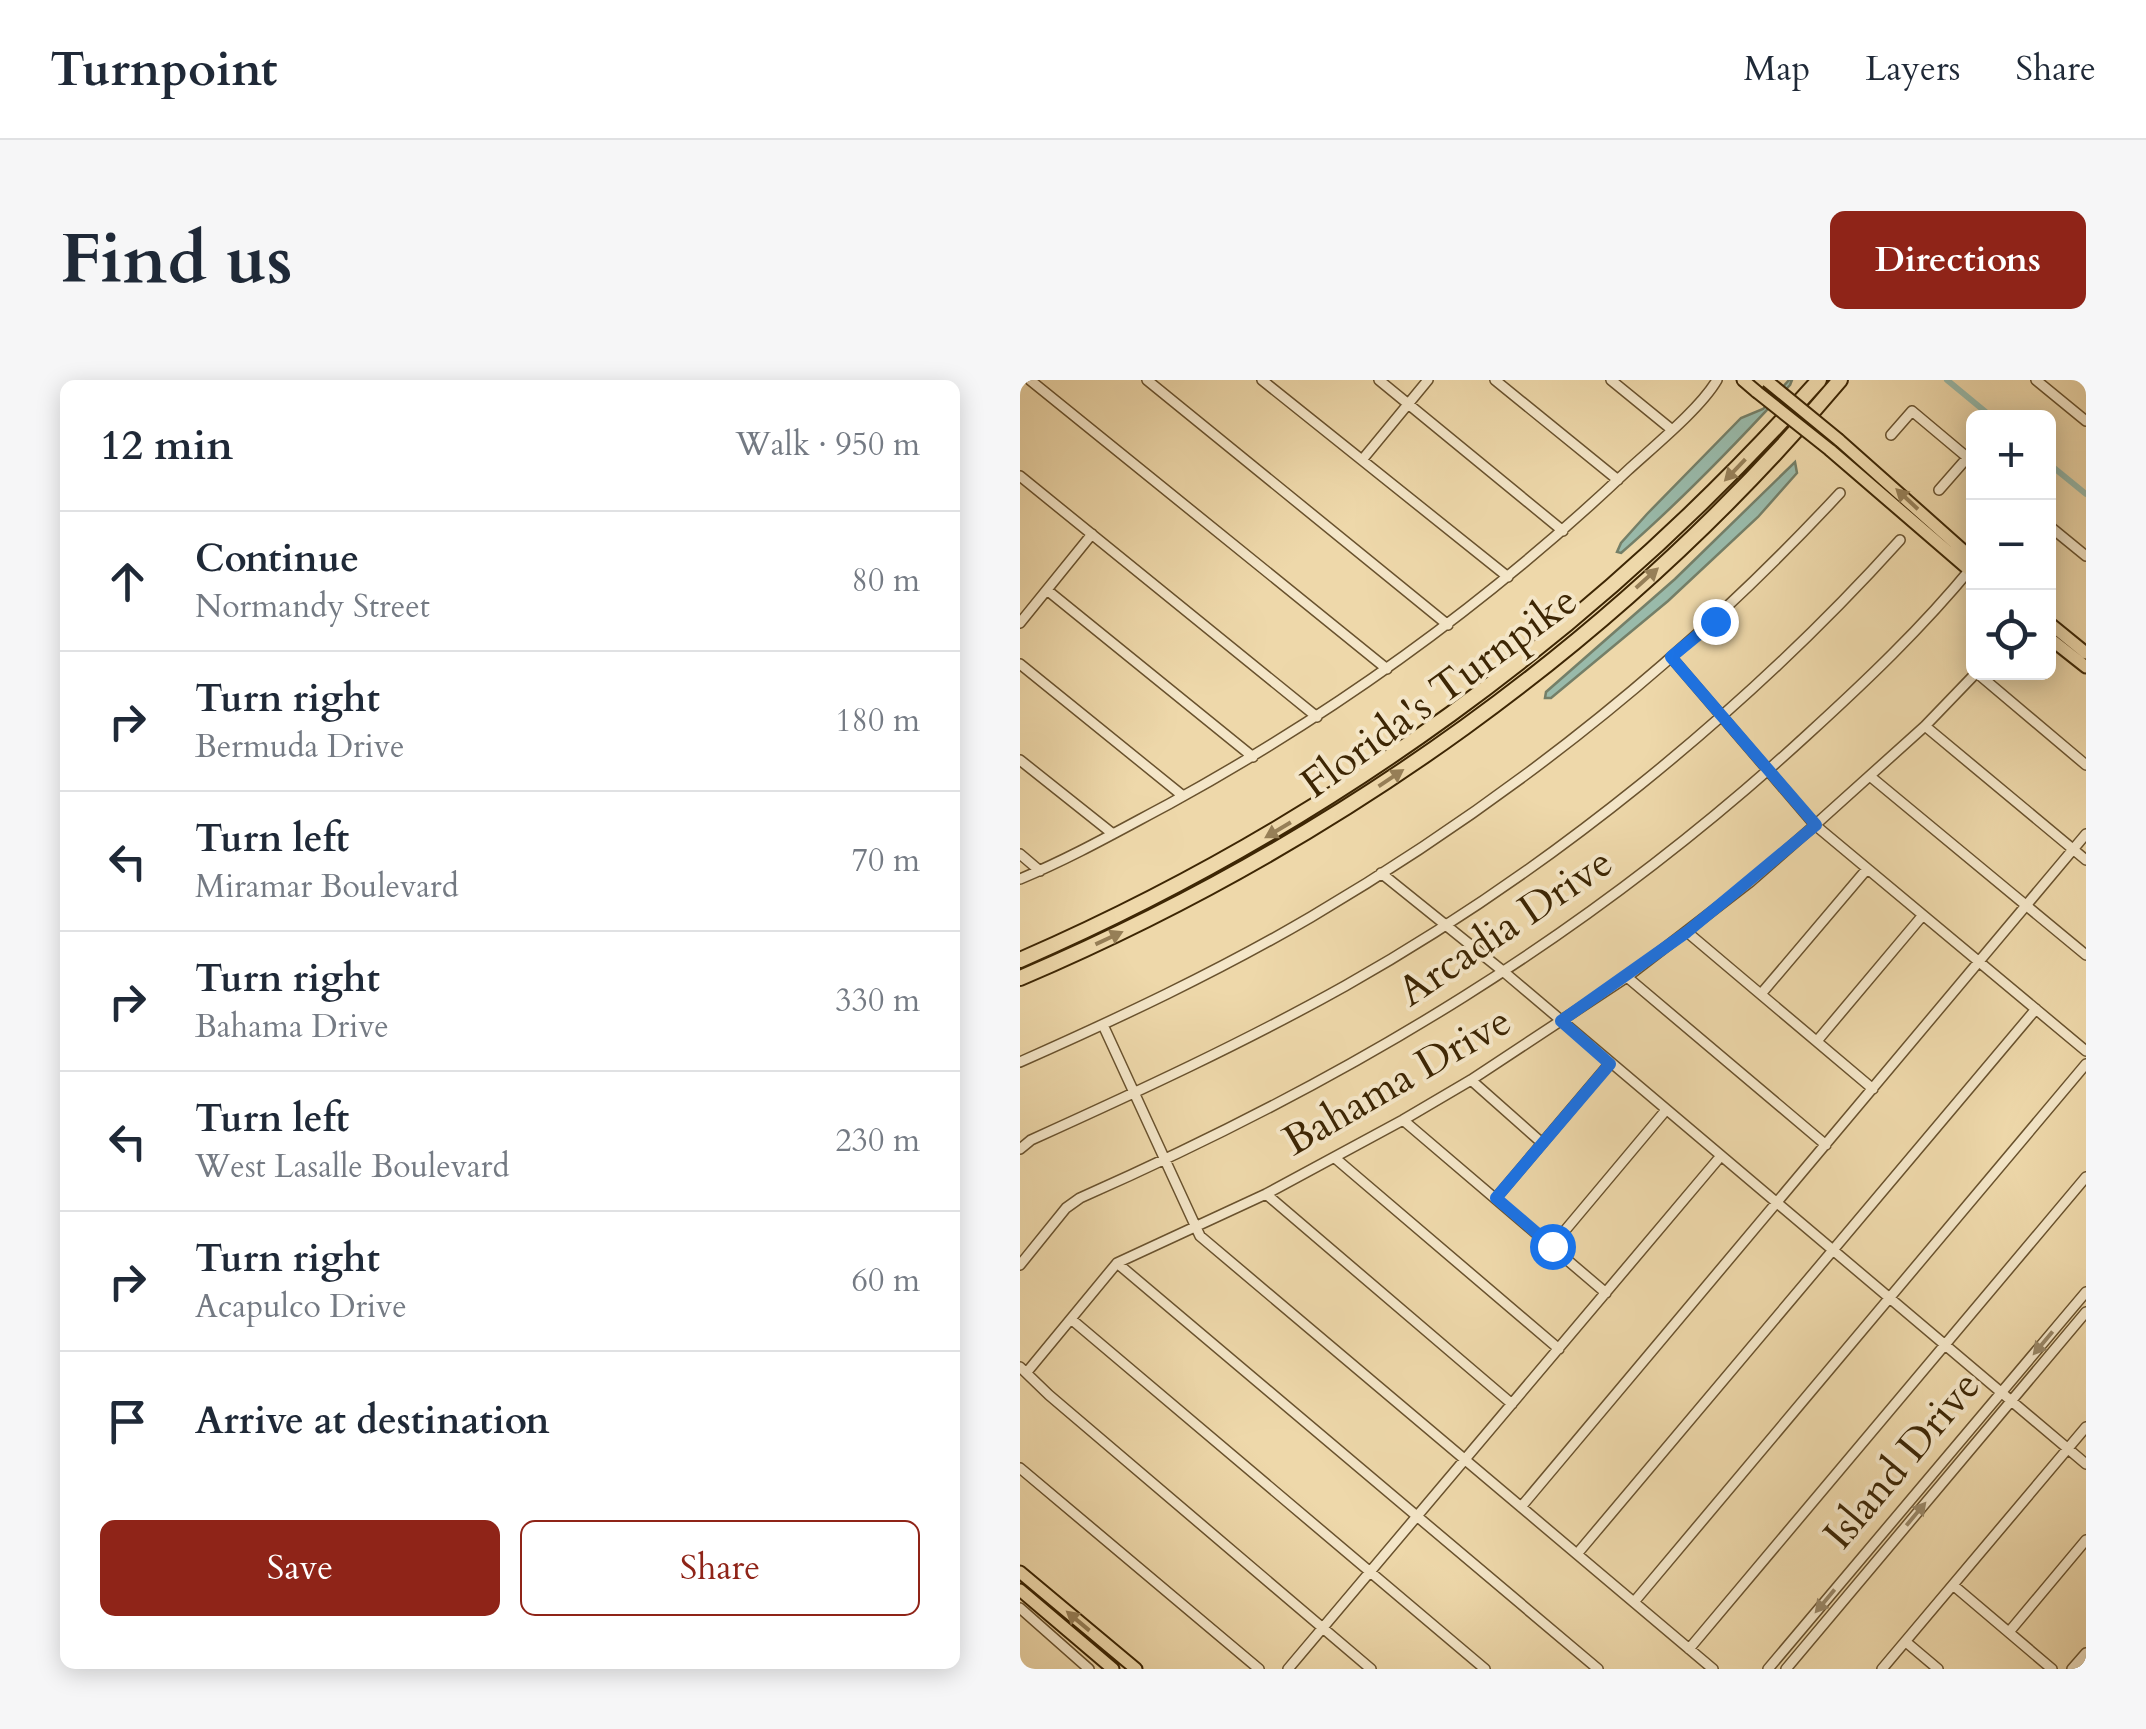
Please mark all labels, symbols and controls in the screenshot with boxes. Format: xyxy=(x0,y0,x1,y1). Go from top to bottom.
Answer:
text: Turnpoint xyxy=(50,37,277,102)
text: Map xyxy=(1744,45,1810,93)
text: Layers xyxy=(1865,45,1960,93)
text: Share xyxy=(2015,45,2096,93)
button: Directions xyxy=(1830,211,2086,309)
text: Find us xyxy=(60,213,293,307)
map controls xyxy=(1966,410,2056,680)
button: + xyxy=(1966,410,2056,500)
text: 12 min xyxy=(100,417,233,474)
text: Walk · 950 m xyxy=(735,423,920,467)
one-way arrow xyxy=(1724,457,1748,481)
one-way arrow xyxy=(1895,488,1919,511)
button: − xyxy=(1966,500,2056,590)
text: Continue xyxy=(195,533,359,585)
icon: ahead xyxy=(100,554,155,609)
text: 80 m xyxy=(852,559,920,603)
one-way arrow xyxy=(1635,567,1659,590)
street label: Florida's Turnpike xyxy=(1289,572,1589,812)
text: Normandy Street xyxy=(195,585,430,629)
button: locate xyxy=(1966,590,2056,680)
route end xyxy=(1693,599,1739,645)
text: Turn right xyxy=(195,673,380,725)
icon: right xyxy=(100,694,155,749)
text: 180 m xyxy=(835,699,920,743)
text: Bermuda Drive xyxy=(195,725,404,769)
one-way arrow xyxy=(1378,769,1405,788)
text: Turn left xyxy=(195,813,349,865)
one-way arrow xyxy=(1263,821,1292,838)
icon: left xyxy=(100,834,155,889)
street label: Arcadia Drive xyxy=(1386,834,1624,1020)
text: 70 m xyxy=(852,839,920,883)
text: Miramar Boulevard xyxy=(195,865,459,909)
one-way arrow xyxy=(1095,930,1124,947)
text: Turn right xyxy=(195,953,380,1005)
icon: right xyxy=(100,974,155,1029)
text: 330 m xyxy=(835,979,920,1023)
street label: Bahama Drive xyxy=(1273,993,1521,1169)
text: Bahama Drive xyxy=(195,1005,389,1049)
text: Turn left xyxy=(195,1093,349,1145)
icon: left xyxy=(100,1114,155,1169)
text: 230 m xyxy=(835,1119,920,1163)
text: West Lasalle Boulevard xyxy=(195,1145,509,1189)
route start xyxy=(1530,1224,1576,1270)
text: Turn right xyxy=(195,1233,380,1285)
icon: right xyxy=(100,1254,155,1309)
text: 60 m xyxy=(852,1259,920,1303)
text: Acapulco Drive xyxy=(195,1285,407,1329)
one-way arrow xyxy=(2033,1330,2055,1355)
street label: Island Drive xyxy=(1811,1359,1993,1561)
icon: arrive xyxy=(100,1394,155,1449)
text: Arrive at destination xyxy=(195,1395,550,1447)
one-way arrow xyxy=(1905,1502,1927,1527)
button: Save xyxy=(100,1520,500,1616)
button: Share xyxy=(520,1520,920,1616)
one-way arrow xyxy=(1815,1589,1836,1614)
one-way arrow xyxy=(1066,1610,1091,1632)

